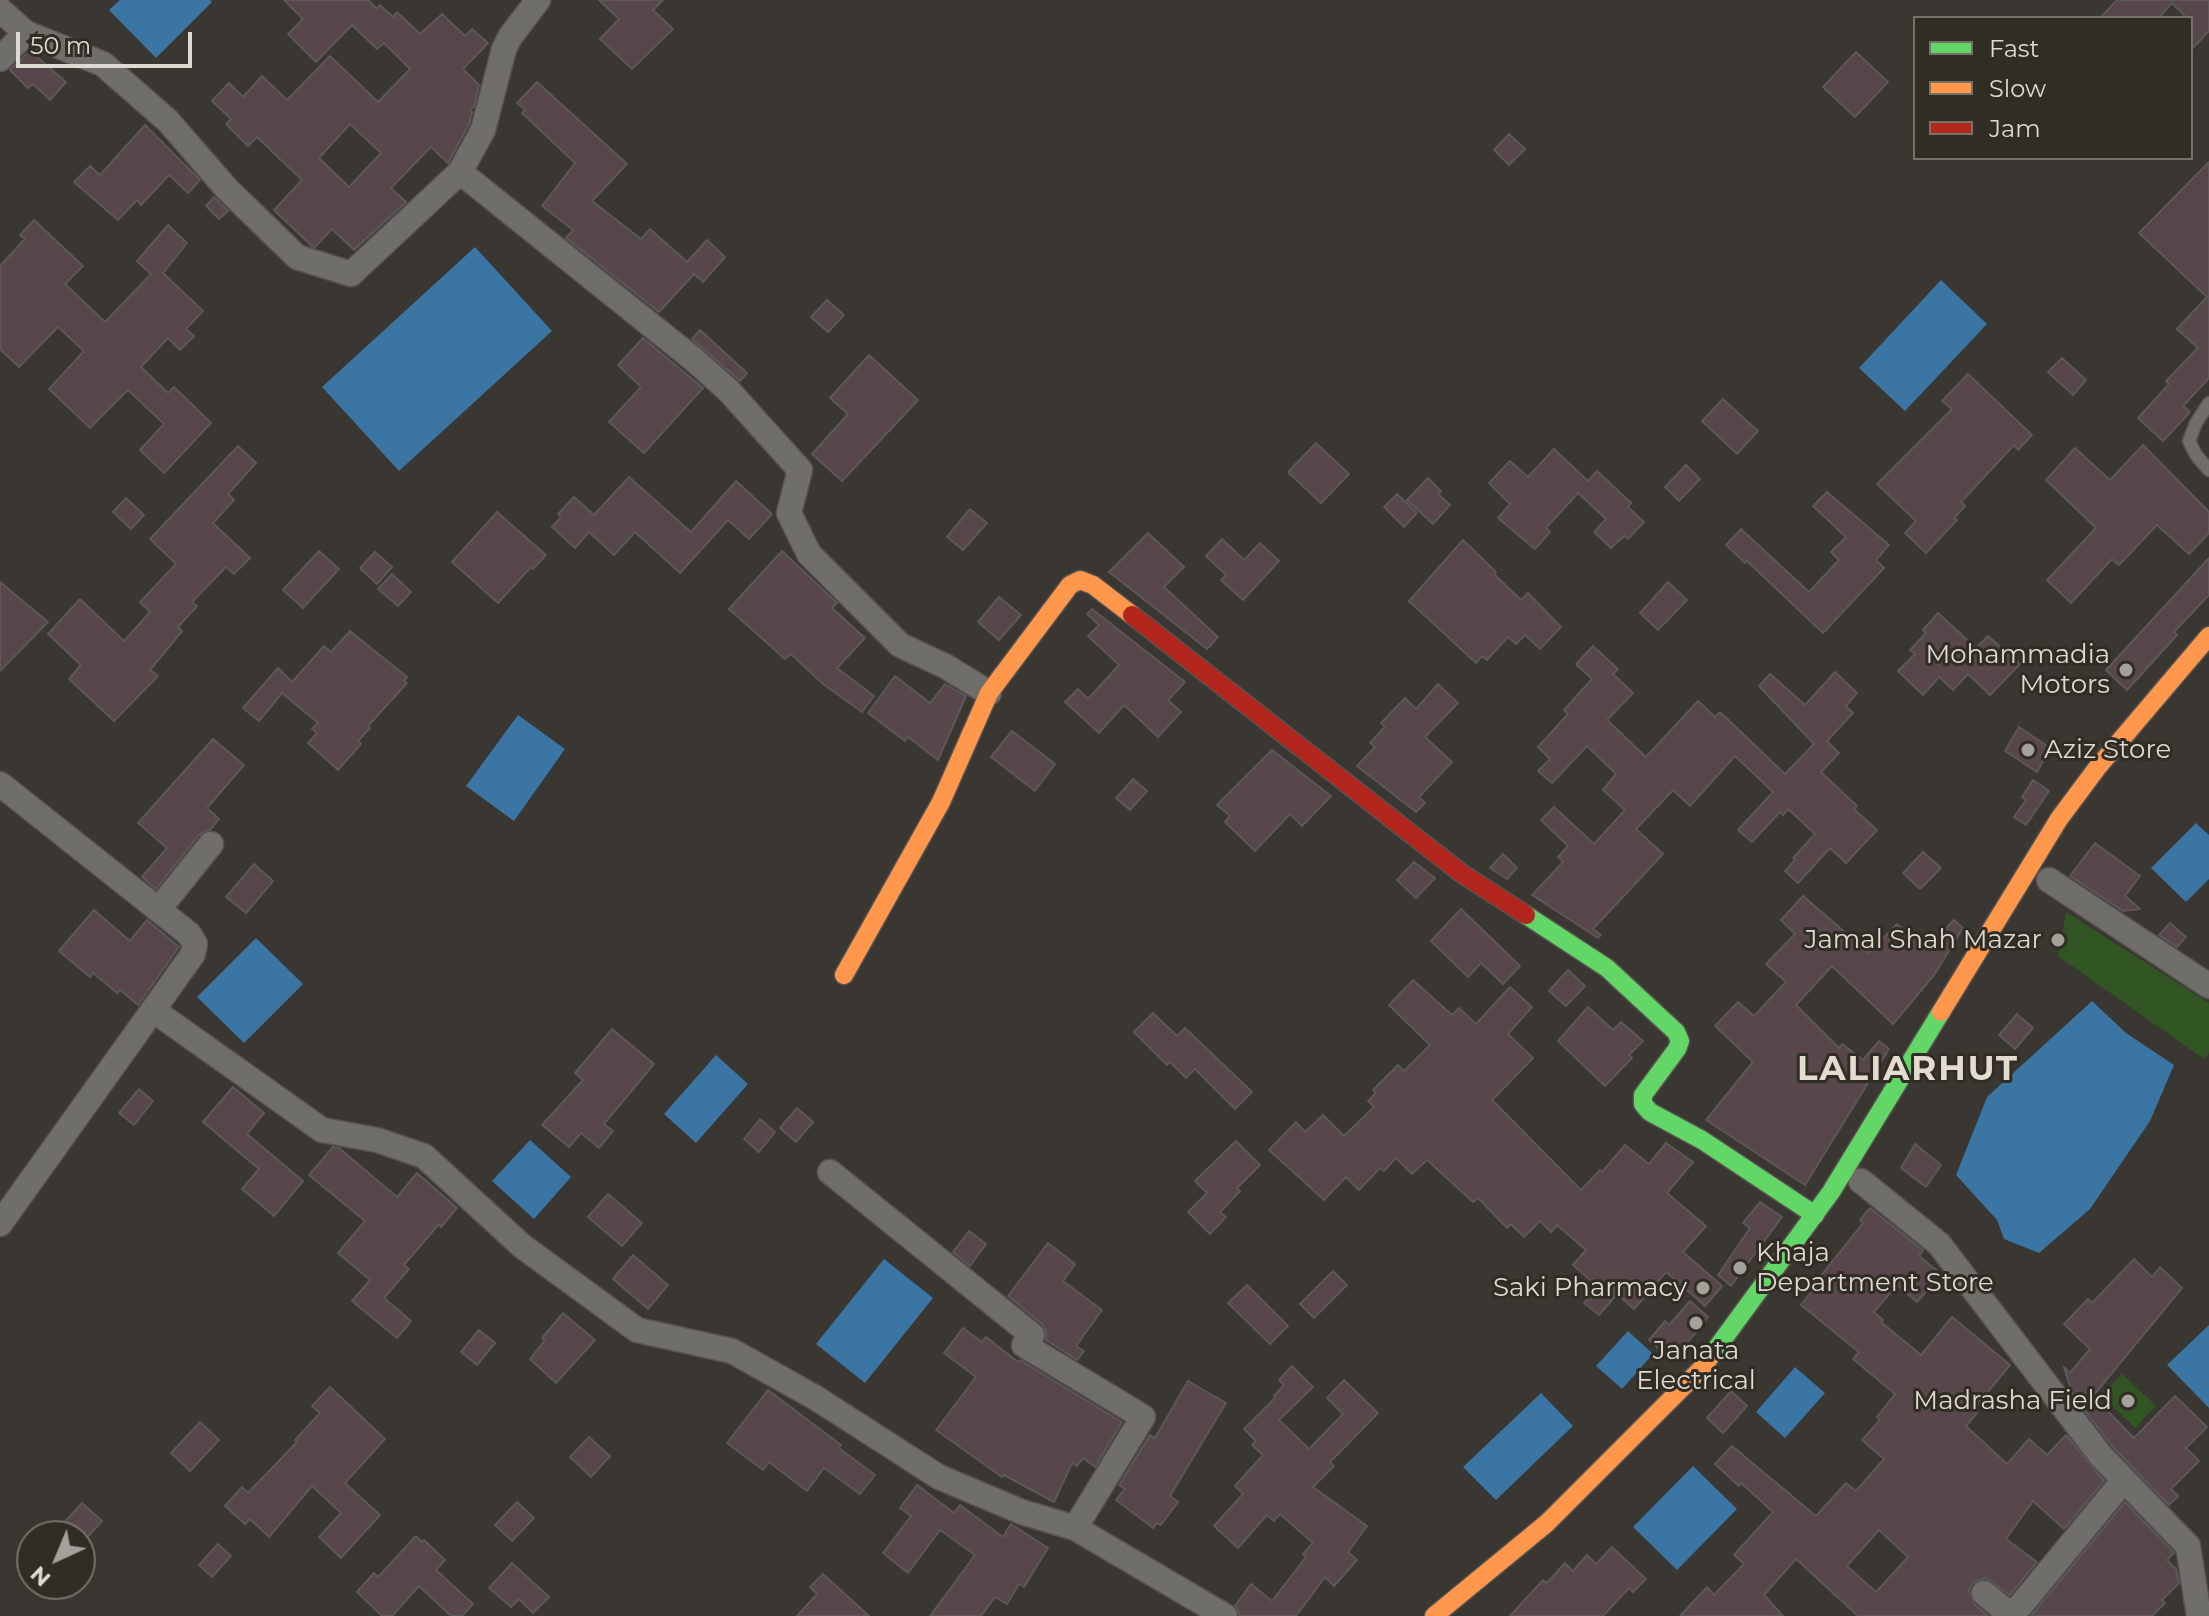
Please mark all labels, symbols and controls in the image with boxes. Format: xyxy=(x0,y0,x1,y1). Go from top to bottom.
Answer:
scale bar xyxy=(20,16,196,66)
legend xyxy=(1913,16,2193,160)
text: 50 m xyxy=(30,31,91,60)
text: Fast xyxy=(1989,34,2039,63)
text: Slow xyxy=(1989,74,2046,103)
text: Jam xyxy=(1989,114,2041,143)
place label: Mohammadia Motors xyxy=(1925,639,2110,700)
marker: Mohammadia Motors xyxy=(2117,661,2135,679)
place label: Aziz Store xyxy=(2044,734,2171,766)
marker: Aziz Store xyxy=(2019,741,2037,759)
place label: Jamal Shah Mazar xyxy=(1804,924,2042,956)
marker: Jamal Shah Mazar xyxy=(2049,931,2067,949)
district label: LALIARHUT xyxy=(1797,1050,2019,1090)
place label: Khaja Department Store xyxy=(1756,1237,1994,1298)
marker: Khaja Department Store xyxy=(1731,1259,1749,1277)
place label: Saki Pharmacy xyxy=(1493,1272,1687,1304)
marker: Saki Pharmacy xyxy=(1694,1279,1712,1297)
marker: Janata Electrical xyxy=(1687,1314,1705,1332)
place label: Janata Electrical xyxy=(1636,1335,1756,1396)
place label: Madrasha Field xyxy=(1913,1385,2112,1417)
marker: Madrasha Field xyxy=(2119,1392,2137,1410)
north arrow xyxy=(16,1520,96,1600)
text: N xyxy=(25,1560,56,1592)

